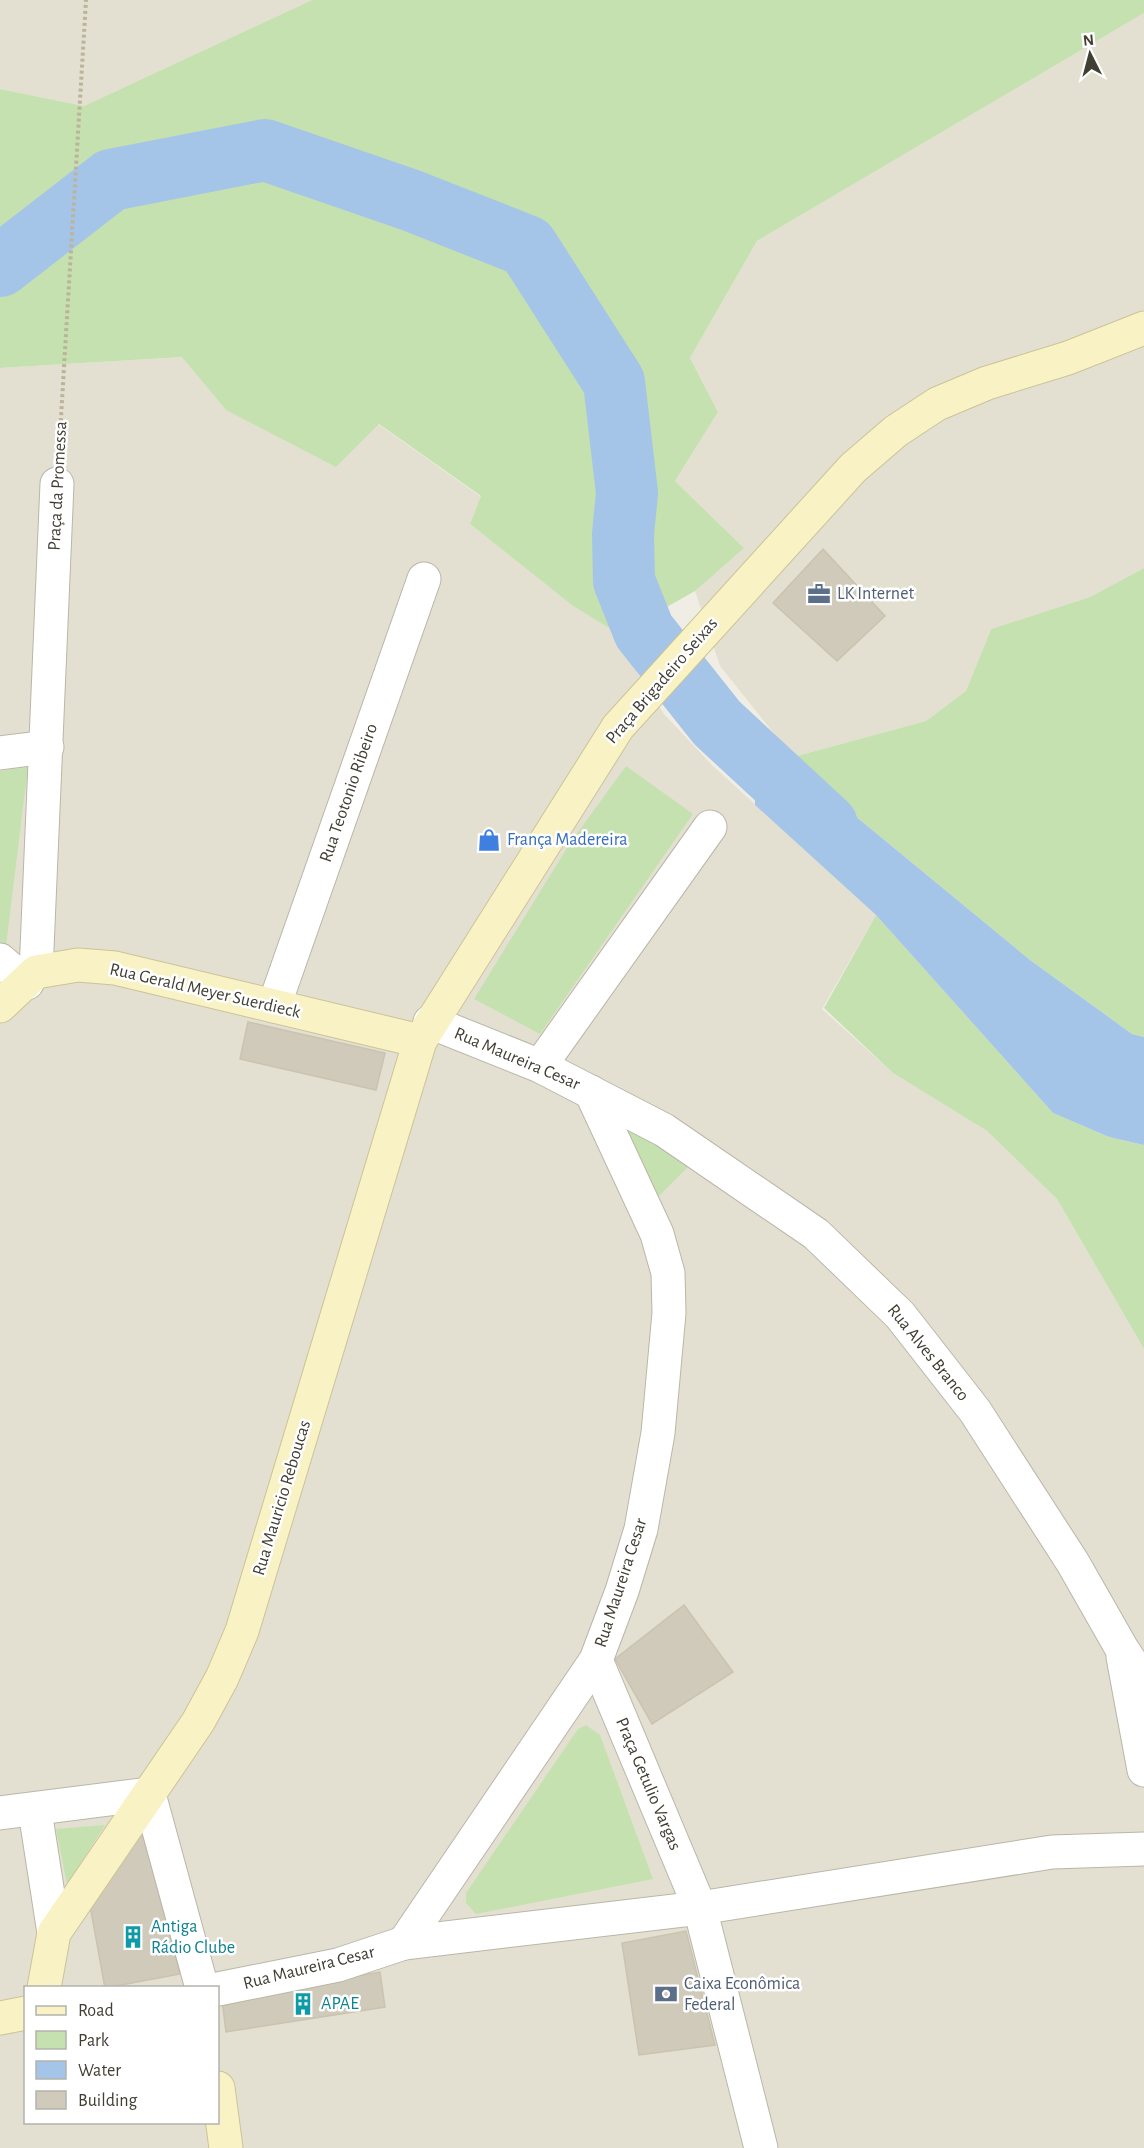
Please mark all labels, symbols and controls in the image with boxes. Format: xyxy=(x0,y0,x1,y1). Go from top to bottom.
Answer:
north arrow xyxy=(1060,24,1120,84)
text: N xyxy=(1082,32,1095,49)
street label: Praça da Promessa xyxy=(46,421,70,551)
office icon: LK Internet xyxy=(806,581,832,607)
place label: LK Internet xyxy=(837,585,914,603)
street label: Praça Brigadeiro Seixas xyxy=(603,615,721,747)
street label: Rua Teotonio Ribeiro xyxy=(317,721,381,865)
shop icon: França Madereira xyxy=(476,827,502,853)
place label: França Madereira xyxy=(507,831,628,849)
street label: Rua Gerald Meyer Suerdieck xyxy=(108,960,303,1022)
street label: Rua Maureira Cesar xyxy=(451,1024,583,1094)
street label: Rua Alves Branco xyxy=(884,1301,972,1405)
street label: Rua Mauricio Reboucas xyxy=(250,1418,314,1578)
street label: Rua Maureira Cesar xyxy=(592,1516,650,1650)
street label: Praça Getulio Vargas xyxy=(612,1715,684,1853)
place label: Antiga Rádio Clube xyxy=(151,1918,235,1957)
building icon: Antiga Rádio Clube xyxy=(120,1924,146,1950)
street label: Rua Maureira Cesar xyxy=(241,1943,377,1993)
place label: Caixa Econômica Federal xyxy=(684,1975,800,2014)
bank icon: Caixa Econômica Federal xyxy=(653,1981,679,2007)
legend xyxy=(24,1986,219,2124)
building icon: APAE xyxy=(290,1991,316,2017)
place label: APAE xyxy=(321,1995,359,2013)
text: Road xyxy=(78,2002,114,2020)
text: Park xyxy=(78,2032,110,2050)
text: Water xyxy=(78,2062,121,2080)
text: Building xyxy=(78,2092,138,2110)

